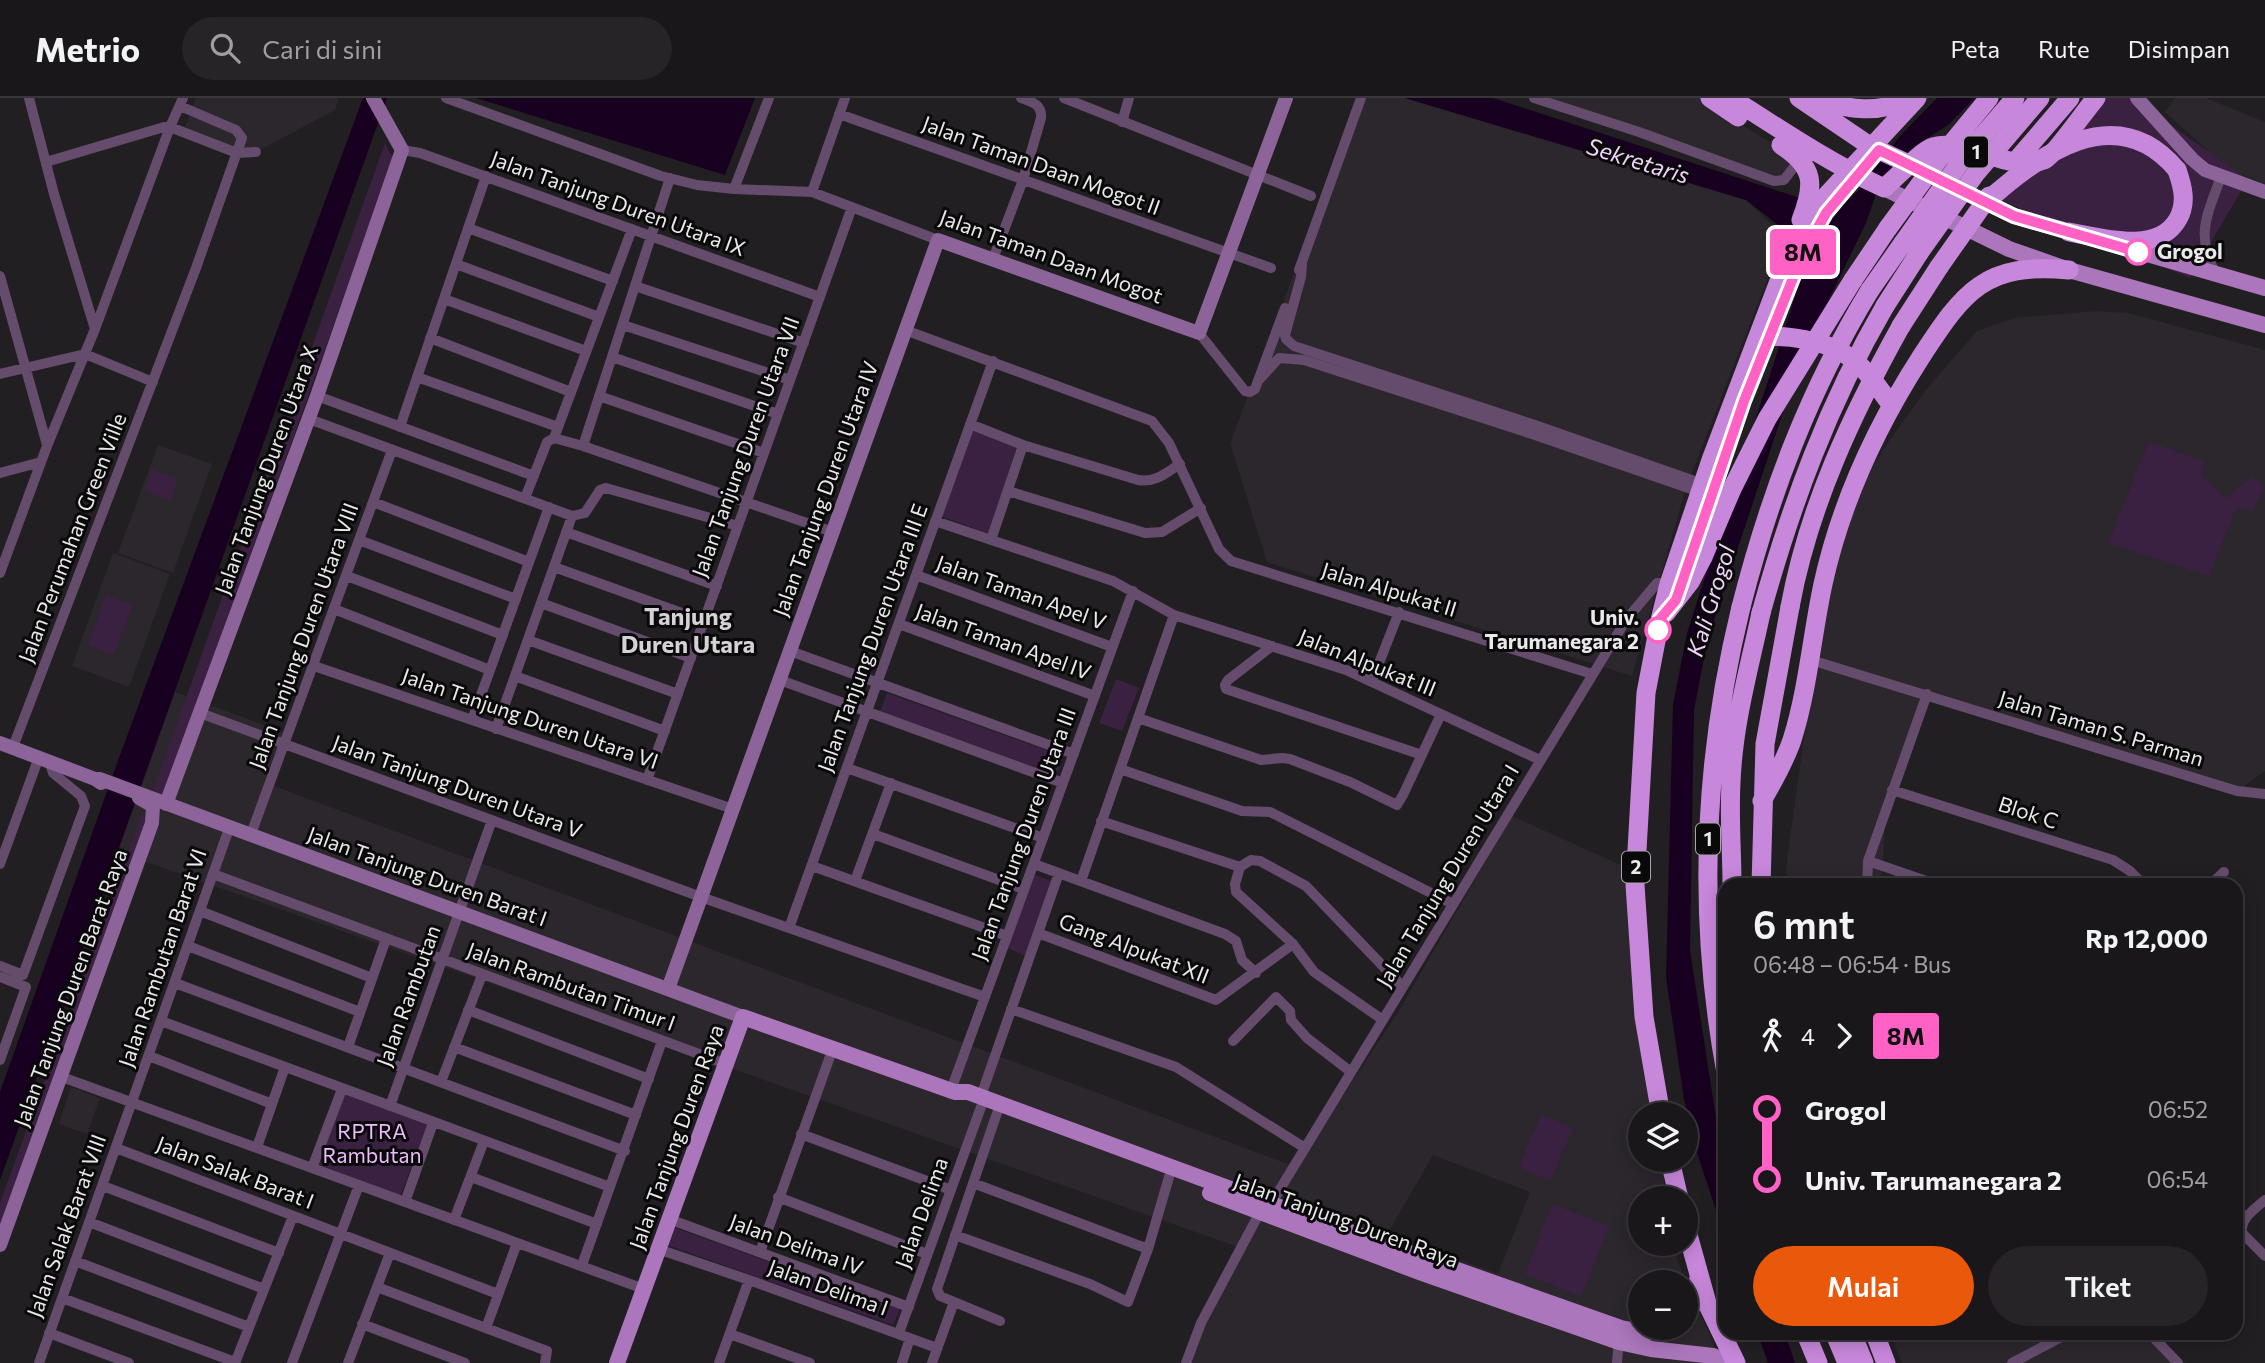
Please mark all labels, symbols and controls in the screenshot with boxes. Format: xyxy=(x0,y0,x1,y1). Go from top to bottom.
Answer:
search box xyxy=(182,17,672,80)
text: Metrio xyxy=(35,28,140,69)
icon: search xyxy=(206,29,244,67)
text: Cari di sini xyxy=(262,33,383,64)
text: Peta xyxy=(1950,34,2000,63)
text: Rute xyxy=(2038,34,2090,63)
text: Disimpan xyxy=(2128,34,2230,63)
street label: Jalan Taman Daan Mogot II xyxy=(919,110,1164,219)
water label: Sekretaris xyxy=(1584,131,1693,189)
road number: 1 xyxy=(1964,136,1988,168)
street label: Jalan Tanjung Duren Utara IX xyxy=(488,145,749,260)
street label: Jalan Taman Daan Mogot xyxy=(936,204,1167,308)
line badge: 8M xyxy=(1772,229,1834,275)
text: 8M xyxy=(1784,237,1822,266)
place label: Grogol xyxy=(2157,238,2223,263)
marker: Grogol xyxy=(2125,239,2151,265)
street label: Jalan Tanjung Duren Utara VII xyxy=(686,313,803,580)
street label: Jalan Tanjung Duren Utara X xyxy=(209,341,322,598)
street label: Jalan Tanjung Duren Utara IV xyxy=(767,358,882,619)
street label: Jalan Perumahan Green Ville xyxy=(12,409,131,666)
street label: Jalan Tanjung Duren Utara VIII xyxy=(243,499,362,772)
street label: Jalan Tanjung Duren Utara III E xyxy=(811,500,932,775)
water label: Kali Grogol xyxy=(1680,541,1741,660)
street label: Jalan Taman Apel V xyxy=(933,549,1110,634)
street label: Jalan Alpukat II xyxy=(1319,556,1460,621)
street label: Jalan Taman Apel IV xyxy=(912,597,1095,684)
district label: Tanjung Duren Utara xyxy=(621,601,755,658)
place label: Univ. Tarumanegara 2 xyxy=(1485,604,1639,653)
marker: Univ. Tarumanegara 2 xyxy=(1645,617,1671,643)
street label: Jalan Alpukat III xyxy=(1295,623,1440,701)
street label: Jalan Tanjung Duren Utara VI xyxy=(399,662,662,773)
street label: Jalan Taman S. Parman xyxy=(1996,685,2207,771)
street label: Jalan Tanjung Duren Utara III xyxy=(965,704,1080,963)
street label: Jalan Tanjung Duren Utara V xyxy=(329,729,586,842)
street label: Jalan Tanjung Duren Utara I xyxy=(1370,760,1523,991)
street label: Blok C xyxy=(1995,790,2061,833)
street label: Jalan Tanjung Duren Barat I xyxy=(304,821,551,931)
road number: 1 xyxy=(1696,824,1720,854)
street label: Jalan Tanjung Duren Barat Raya xyxy=(8,845,132,1130)
street label: Jalan Rambutan Barat VI xyxy=(112,845,211,1070)
road number: 2 xyxy=(1622,852,1650,882)
text: 6 mnt xyxy=(1753,900,1855,947)
street label: Gang Alpukat XII xyxy=(1056,907,1213,988)
street label: Jalan Rambutan xyxy=(370,921,445,1070)
text: Rp 12,000 xyxy=(2085,922,2208,953)
street label: Jalan Rambutan Timur I xyxy=(464,936,679,1035)
text: 06:48 – 06:54 · Bus xyxy=(1753,950,1951,978)
icon: walk xyxy=(1753,1017,1791,1055)
icon: forward xyxy=(1825,1017,1863,1055)
street label: Jalan Tanjung Duren Raya xyxy=(623,1021,728,1252)
text: 8M xyxy=(1887,1021,1925,1050)
text: 4 xyxy=(1801,1022,1815,1050)
text: Grogol xyxy=(1805,1094,1887,1125)
text: 06:52 xyxy=(2148,1095,2208,1123)
map controls xyxy=(1628,1102,1698,1340)
button: layers xyxy=(1628,1102,1698,1172)
park label: RPTRA Rambutan xyxy=(322,1118,422,1167)
street label: Jalan Salak Barat I xyxy=(153,1130,318,1213)
street label: Jalan Salak Barat VIII xyxy=(21,1131,110,1320)
street label: Jalan Delima xyxy=(889,1154,952,1271)
text: Univ. Tarumanegara 2 xyxy=(1805,1164,2062,1195)
text: 06:54 xyxy=(2147,1165,2208,1193)
street label: Jalan Tanjung Duren Raya xyxy=(1231,1167,1462,1272)
button: + xyxy=(1628,1186,1698,1256)
street label: Jalan Delima IV xyxy=(726,1208,867,1279)
button: Mulai xyxy=(1753,1246,1974,1326)
button: Tiket xyxy=(1988,1246,2208,1326)
street label: Jalan Delima I xyxy=(765,1253,892,1320)
button: − xyxy=(1628,1270,1698,1340)

